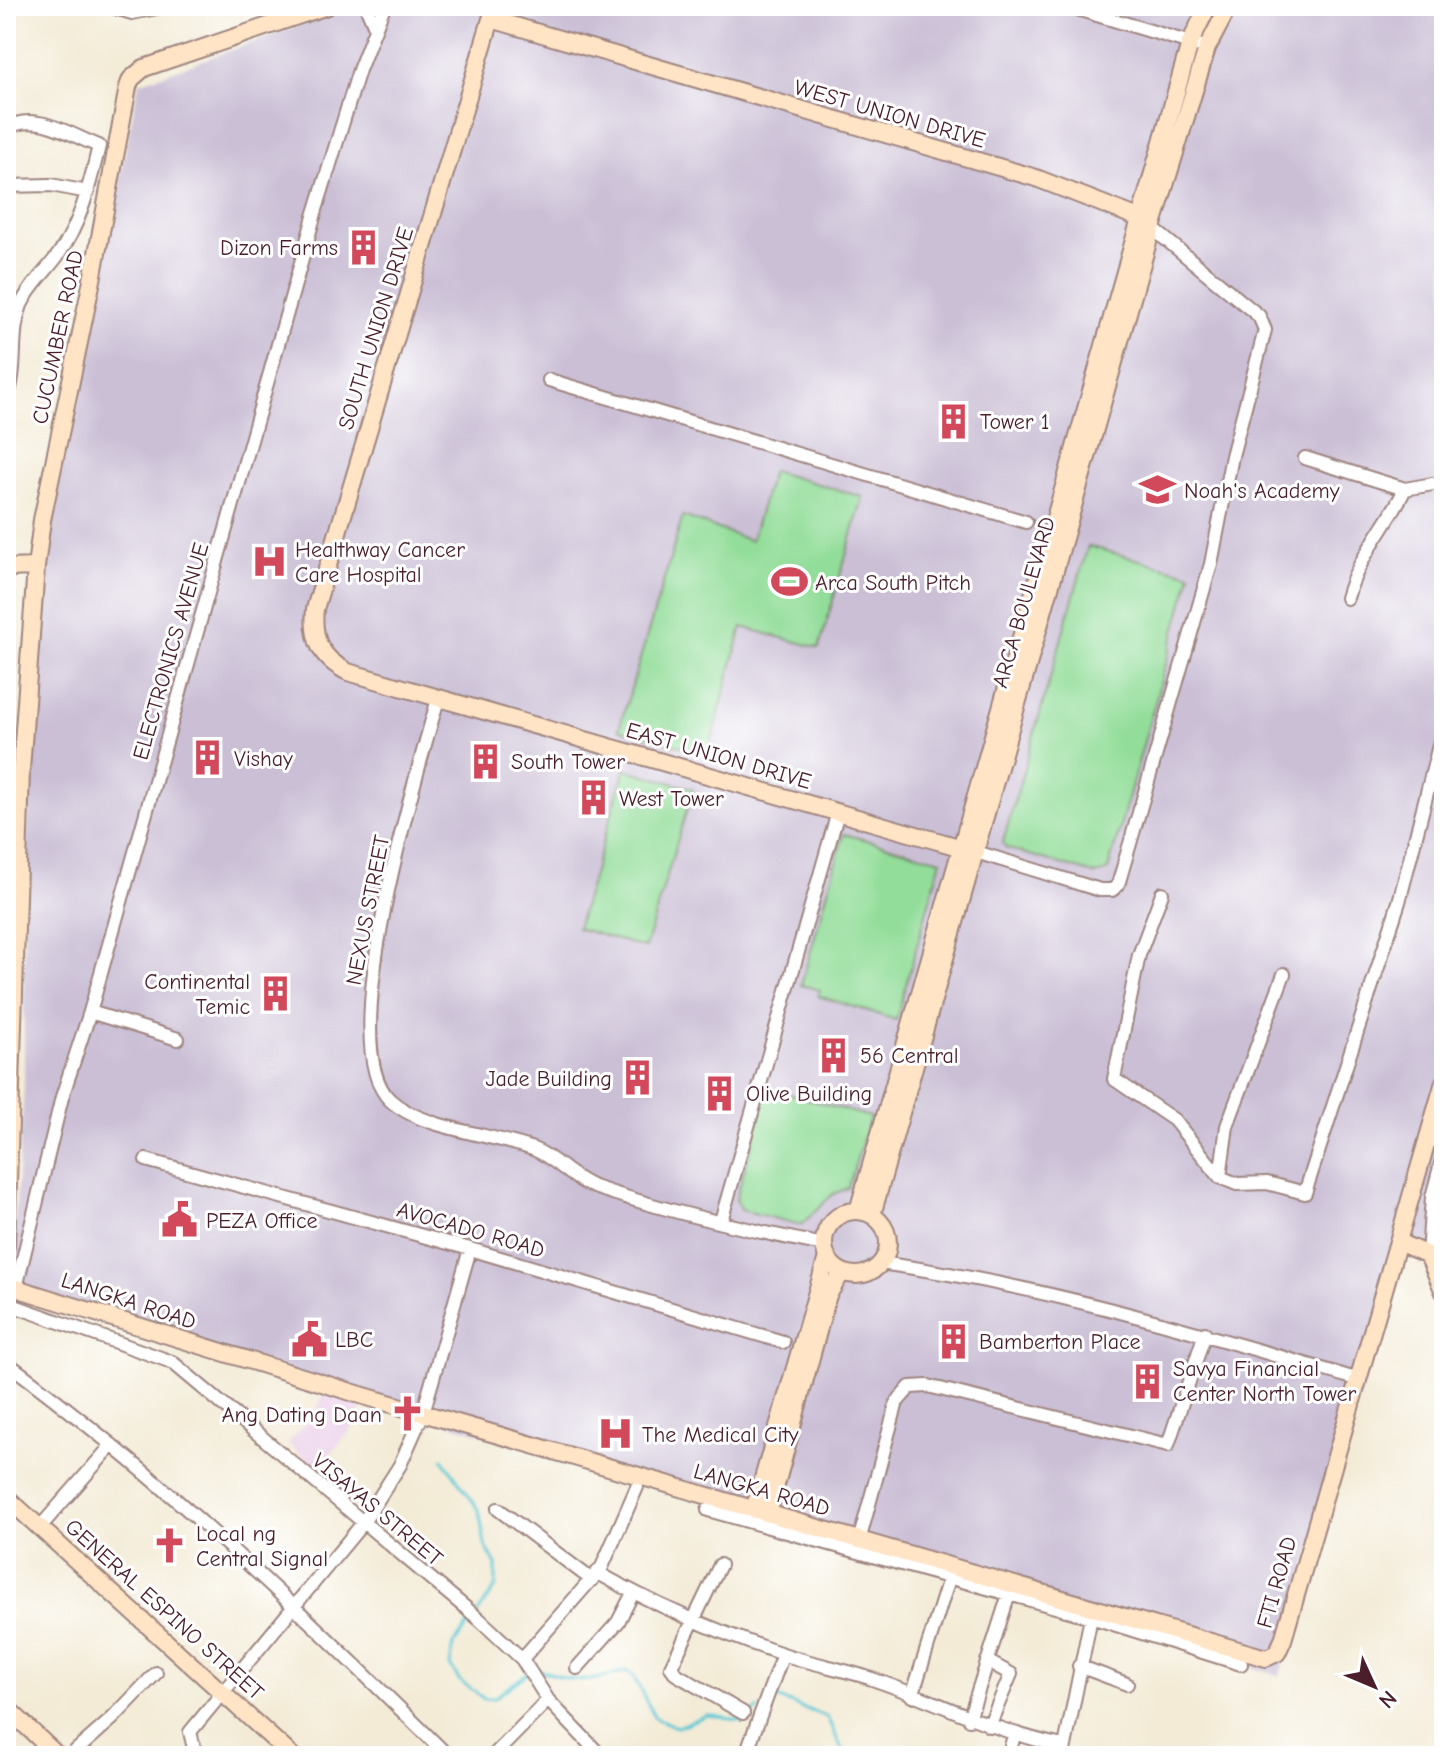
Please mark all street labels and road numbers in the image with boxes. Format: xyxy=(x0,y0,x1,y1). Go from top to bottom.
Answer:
street label: WEST UNION DRIVE xyxy=(791,74,988,154)
street label: SOUTH UNION DRIVE xyxy=(333,224,419,433)
street label: CUCUMBER ROAD xyxy=(27,248,89,427)
street label: ARCA BOULEVARD xyxy=(987,514,1061,691)
street label: ELECTRONICS AVENUE xyxy=(127,540,214,763)
street label: EAST UNION DRIVE xyxy=(623,717,814,795)
street label: NEXUS STREET xyxy=(341,832,395,987)
street label: AVOCADO ROAD xyxy=(394,1196,548,1263)
street label: LANGKA ROAD xyxy=(58,1267,199,1335)
street label: VISAYAS STREET xyxy=(307,1448,448,1572)
street label: LANGKA ROAD xyxy=(691,1458,833,1522)
street label: GENERAL ESPINO STREET xyxy=(60,1514,269,1706)
street label: FTI ROAD xyxy=(1252,1534,1302,1631)

